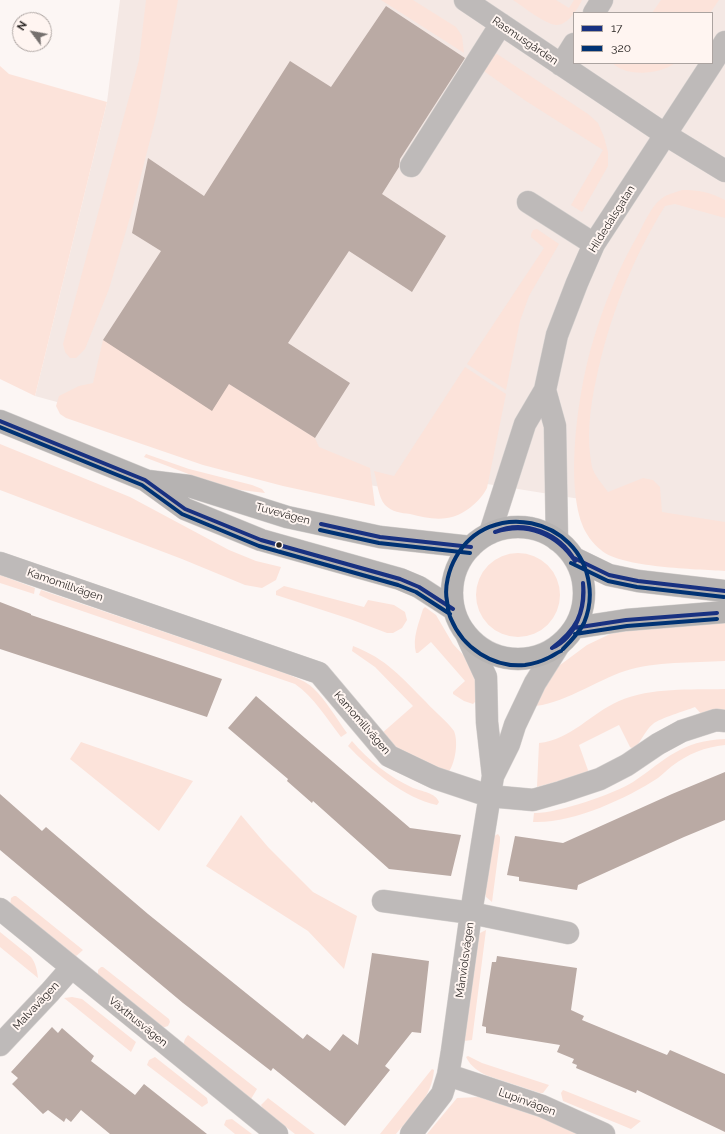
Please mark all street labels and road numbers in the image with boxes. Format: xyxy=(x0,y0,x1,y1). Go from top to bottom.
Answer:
street label: Rasmusgården xyxy=(490,14,560,68)
street label: Hildedalsgatan xyxy=(586,183,638,255)
street label: Tuvevägen xyxy=(254,500,312,528)
street label: Kamomillvägen xyxy=(25,566,105,604)
street label: Kamomillvägen xyxy=(331,689,393,757)
street label: Månviolsvägen xyxy=(453,921,477,999)
street label: Malvavägen xyxy=(10,979,62,1033)
street label: Växthusvägen xyxy=(106,994,170,1050)
street label: Lupinvägen xyxy=(497,1086,557,1118)

